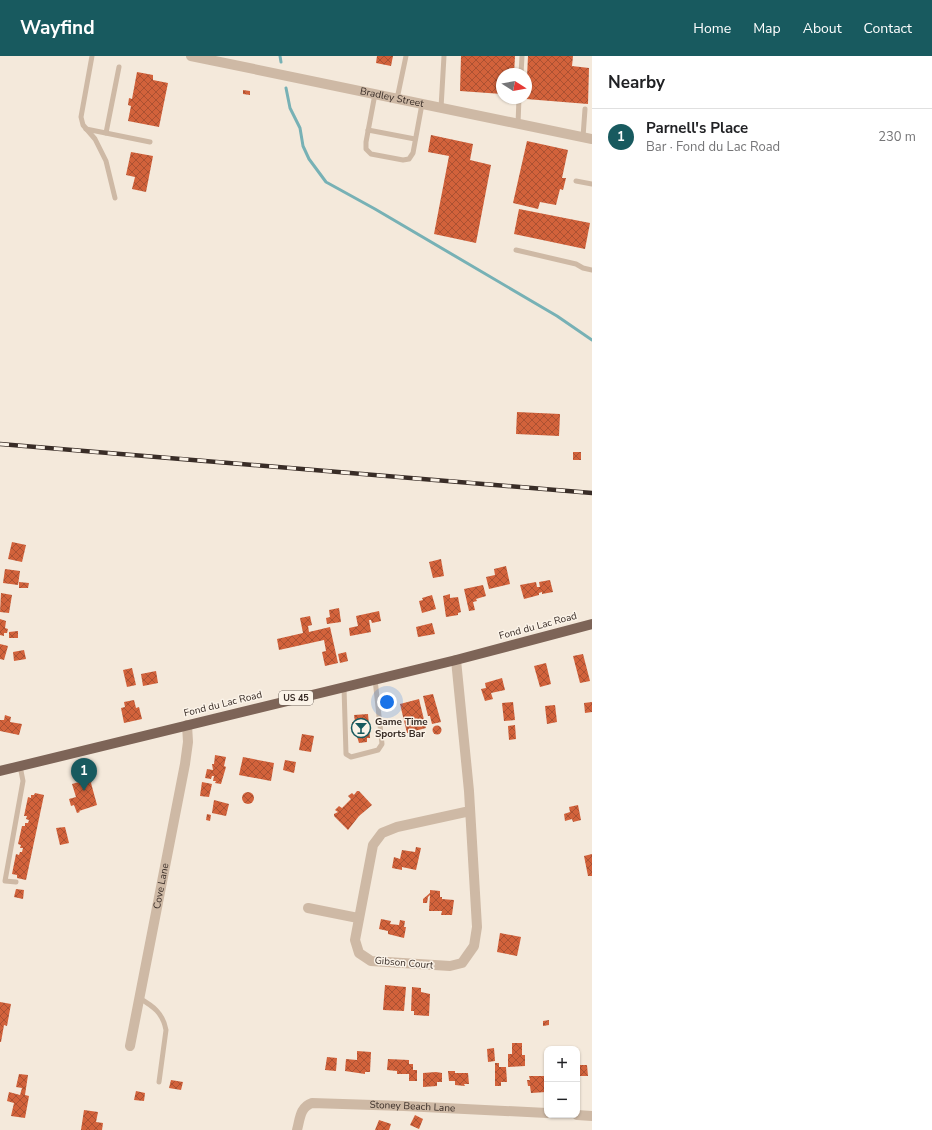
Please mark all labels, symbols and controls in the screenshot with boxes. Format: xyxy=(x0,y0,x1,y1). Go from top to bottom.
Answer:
text: Wayfind xyxy=(20,15,95,41)
text: Home xyxy=(693,19,731,38)
text: Map xyxy=(753,19,781,38)
text: About xyxy=(803,19,842,38)
text: Contact xyxy=(864,19,912,38)
north arrow xyxy=(496,68,532,104)
text: Nearby xyxy=(608,71,665,94)
street label: Bradley Street xyxy=(359,84,425,111)
text: Parnell's Place xyxy=(646,118,748,138)
text: 1 xyxy=(617,128,625,146)
text: 230 m xyxy=(878,128,916,146)
text: Bar · Fond du Lac Road xyxy=(646,138,780,156)
street label: Fond du Lac Road xyxy=(497,609,579,643)
street label: Fond du Lac Road xyxy=(182,687,264,720)
road number: US 45 xyxy=(279,691,313,705)
your location xyxy=(377,692,397,712)
place label: Game Time Sports Bar xyxy=(375,715,428,741)
bar icon: Game Time Sports Bar xyxy=(350,717,372,739)
pin: 1 xyxy=(71,758,97,791)
street label: Cove Lane xyxy=(150,862,173,910)
street label: Gibson Court xyxy=(374,953,434,973)
map controls xyxy=(544,1046,580,1118)
button: + xyxy=(544,1046,580,1082)
button: − xyxy=(544,1082,580,1118)
street label: Stoney Beach Lane xyxy=(369,1098,456,1116)

